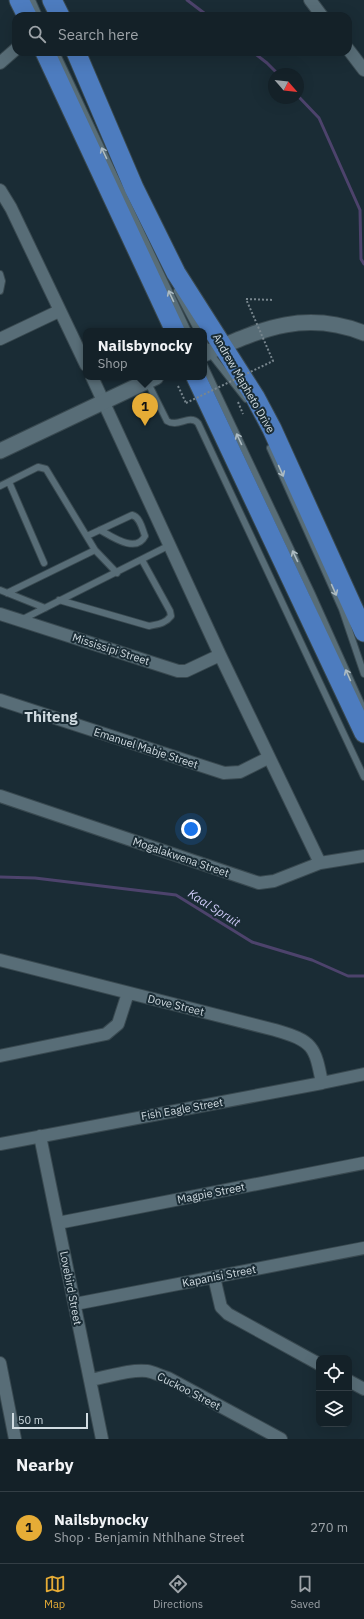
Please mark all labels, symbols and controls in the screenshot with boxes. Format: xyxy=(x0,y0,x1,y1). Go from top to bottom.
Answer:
search box xyxy=(12,12,352,56)
icon: search xyxy=(26,23,48,45)
text: Search here xyxy=(58,25,138,44)
north arrow xyxy=(268,68,304,104)
one-way arrow xyxy=(100,147,107,159)
one-way arrow xyxy=(167,290,174,302)
popup xyxy=(83,328,207,380)
street label: Andrew Mapheto Drive xyxy=(210,331,278,435)
text: Nailsbynocky xyxy=(98,336,192,355)
text: Shop xyxy=(98,355,128,372)
pin: 1 xyxy=(132,393,158,426)
one-way arrow xyxy=(235,433,242,445)
one-way arrow xyxy=(278,465,285,477)
one-way arrow xyxy=(291,551,298,563)
one-way arrow xyxy=(330,584,338,596)
street label: Mississipi Street xyxy=(71,630,152,668)
one-way arrow xyxy=(344,669,351,681)
district label: Thiteng xyxy=(24,707,78,726)
street label: Emanuel Mabje Street xyxy=(92,725,200,772)
your location xyxy=(181,819,201,839)
street label: Mogalakwena Street xyxy=(131,834,231,880)
water label: Kaal Spruit xyxy=(185,886,244,930)
street label: Dove Street xyxy=(146,991,206,1019)
street label: Fish Eagle Street xyxy=(140,1095,224,1123)
street label: Magpie Street xyxy=(176,1180,246,1206)
street label: Lovebird Street xyxy=(57,1250,85,1326)
street label: Kapanisi Street xyxy=(181,1262,257,1290)
map controls xyxy=(316,1355,352,1427)
button: locate xyxy=(316,1355,352,1391)
street label: Cuckoo Street xyxy=(155,1369,223,1413)
button: layers xyxy=(316,1391,352,1427)
scale bar xyxy=(12,1411,88,1430)
text: 50 m xyxy=(18,1413,43,1427)
text: Nearby xyxy=(16,1454,74,1476)
text: Nailsbynocky xyxy=(54,1510,149,1529)
text: 1 xyxy=(25,1519,33,1536)
text: 270 m xyxy=(310,1519,348,1536)
text: Shop · Benjamin Nthlhane Street xyxy=(54,1529,245,1546)
tab: Map xyxy=(44,1573,66,1611)
tab: Directions xyxy=(153,1573,203,1611)
tab: Saved xyxy=(290,1573,320,1611)

